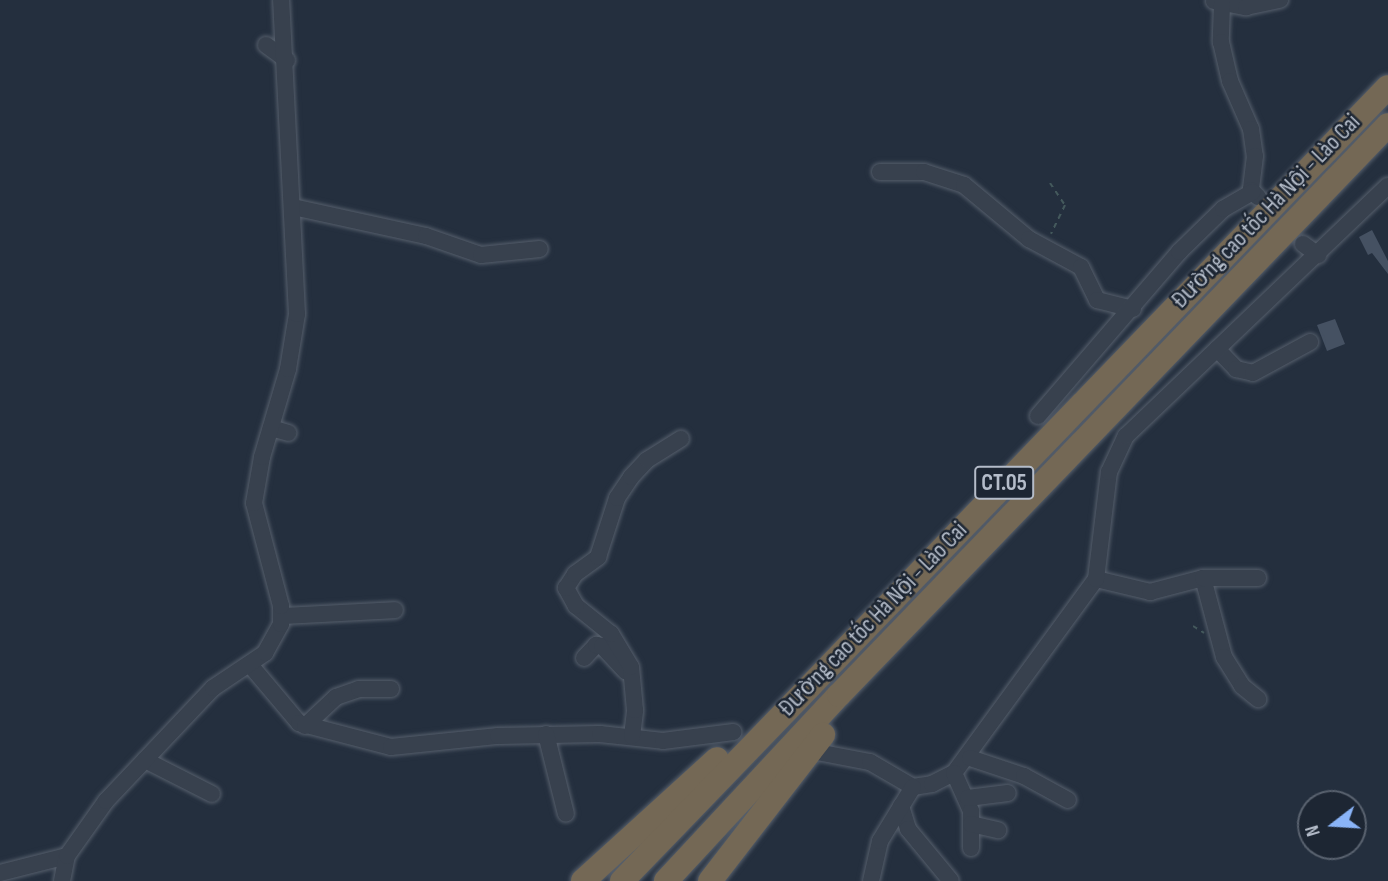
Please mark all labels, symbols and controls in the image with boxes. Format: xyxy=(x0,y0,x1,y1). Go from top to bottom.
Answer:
street label: Đường cao tốc Hà Nội - Lào Cai xyxy=(1166,108,1366,314)
road number: CT.05 xyxy=(972,463,1036,503)
street label: Đường cao tốc Hà Nội - Lào Cai xyxy=(773,516,973,722)
north arrow xyxy=(1297,790,1367,860)
text: N xyxy=(1301,822,1326,839)

